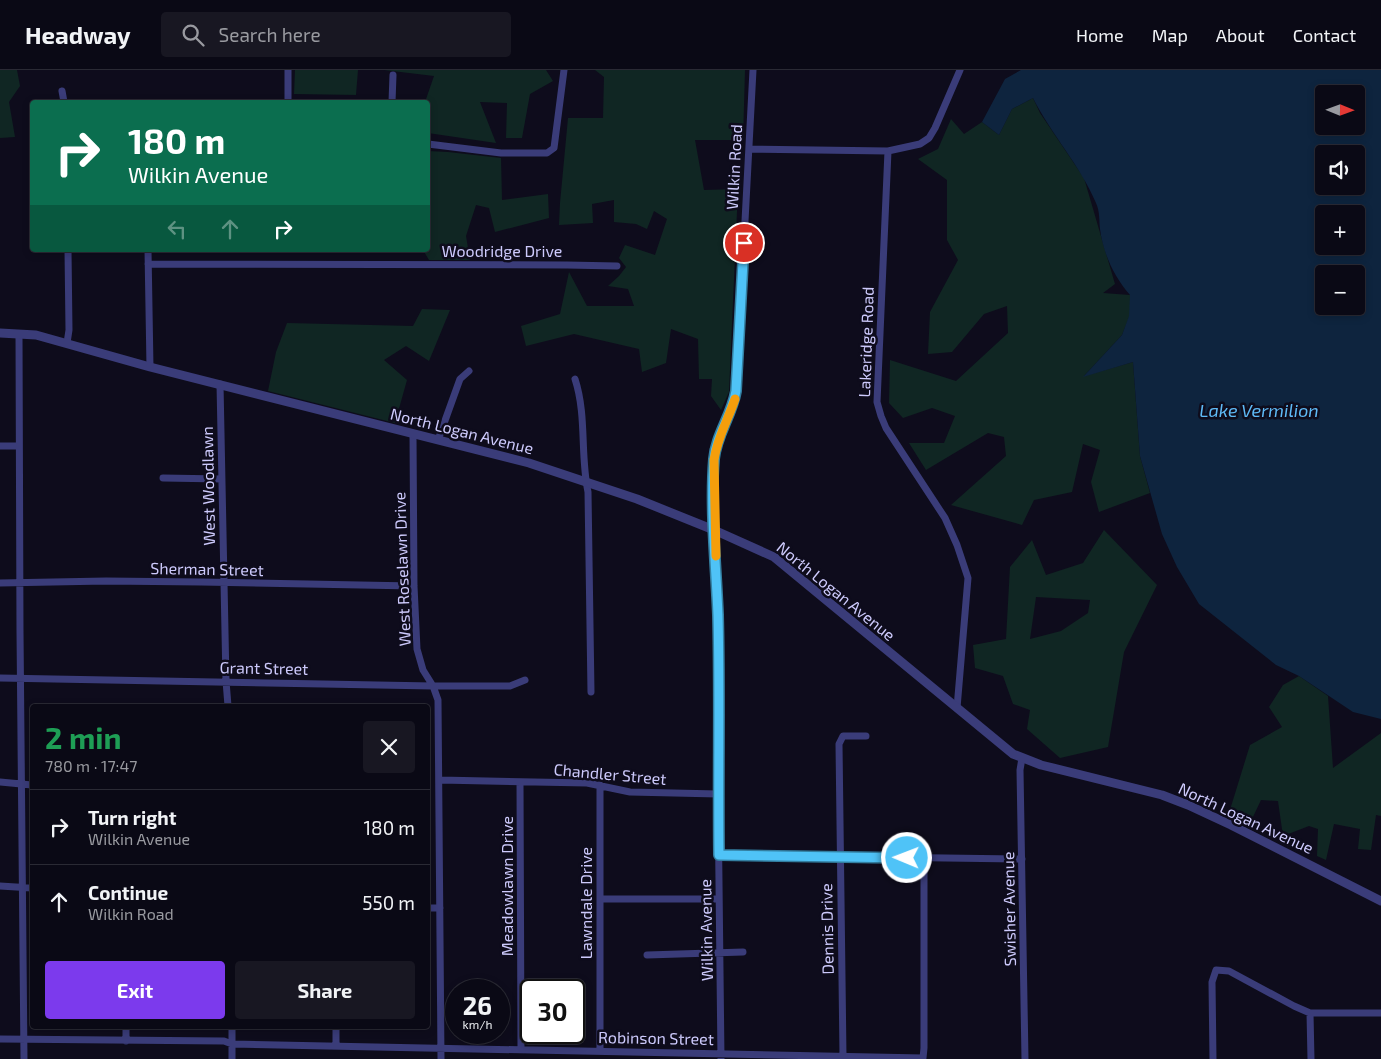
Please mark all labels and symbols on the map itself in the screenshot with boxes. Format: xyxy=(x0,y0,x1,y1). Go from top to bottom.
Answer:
north arrow xyxy=(1315,85,1365,135)
street label: Wilkin Road xyxy=(722,124,745,210)
pin xyxy=(723,222,765,264)
street label: Woodridge Drive xyxy=(442,241,562,260)
street label: Lakeridge Road xyxy=(854,286,877,398)
water label: Lake Vermilion xyxy=(1199,399,1319,421)
street label: North Logan Avenue xyxy=(389,404,536,457)
street label: West Woodlawn xyxy=(197,426,218,546)
street label: West Roselawn Drive xyxy=(389,492,414,647)
street label: North Logan Avenue xyxy=(773,537,899,644)
street label: Sherman Street xyxy=(150,558,264,579)
street label: Grant Street xyxy=(220,657,309,678)
street label: Chandler Street xyxy=(553,759,667,788)
street label: North Logan Avenue xyxy=(1176,778,1317,857)
street label: Meadowlawn Drive xyxy=(497,816,516,956)
position arrow xyxy=(880,831,932,883)
street label: Lawndale Drive xyxy=(576,847,595,959)
street label: Swisher Avenue xyxy=(998,851,1019,967)
street label: Wilkin Avenue xyxy=(695,879,716,981)
street label: Dennis Drive xyxy=(816,883,837,975)
speed limit sign: 30 xyxy=(520,979,585,1044)
street label: Robinson Street xyxy=(598,1027,714,1048)

